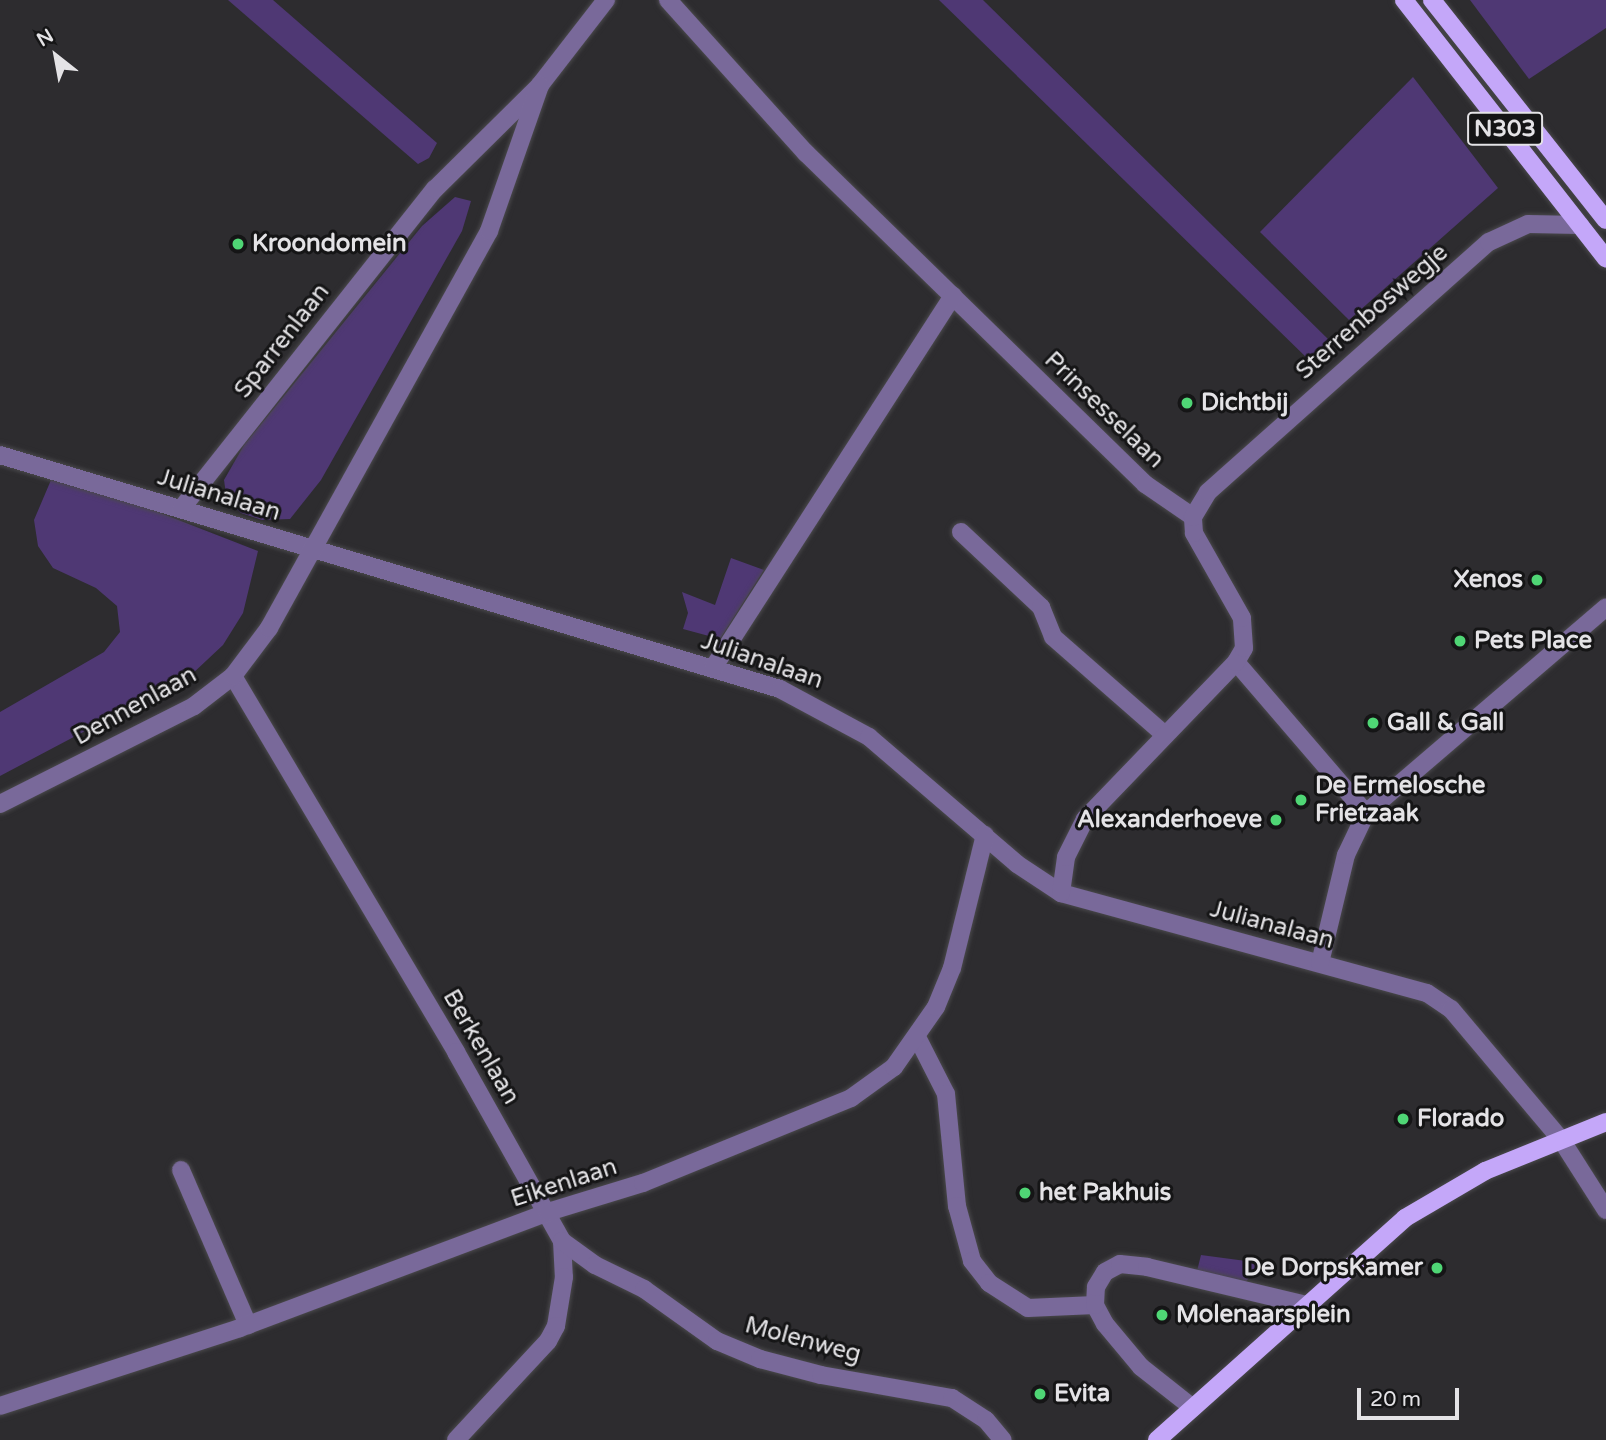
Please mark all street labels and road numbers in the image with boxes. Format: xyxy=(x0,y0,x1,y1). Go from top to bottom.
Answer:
road number: N303 xyxy=(1466,110,1544,148)
street label: Sterrenboswegje xyxy=(1290,238,1454,386)
street label: Sparrenlaan xyxy=(228,278,336,404)
street label: Prinsesselaan xyxy=(1038,346,1170,474)
street label: Julianalaan xyxy=(154,463,284,527)
street label: Julianalaan xyxy=(697,627,827,695)
street label: Dennenlaan xyxy=(68,660,202,752)
street label: Julianalaan xyxy=(1207,895,1337,955)
street label: Berkenlaan xyxy=(437,984,525,1110)
street label: Eikenlaan xyxy=(507,1152,621,1214)
street label: Molenweg xyxy=(742,1311,864,1369)

